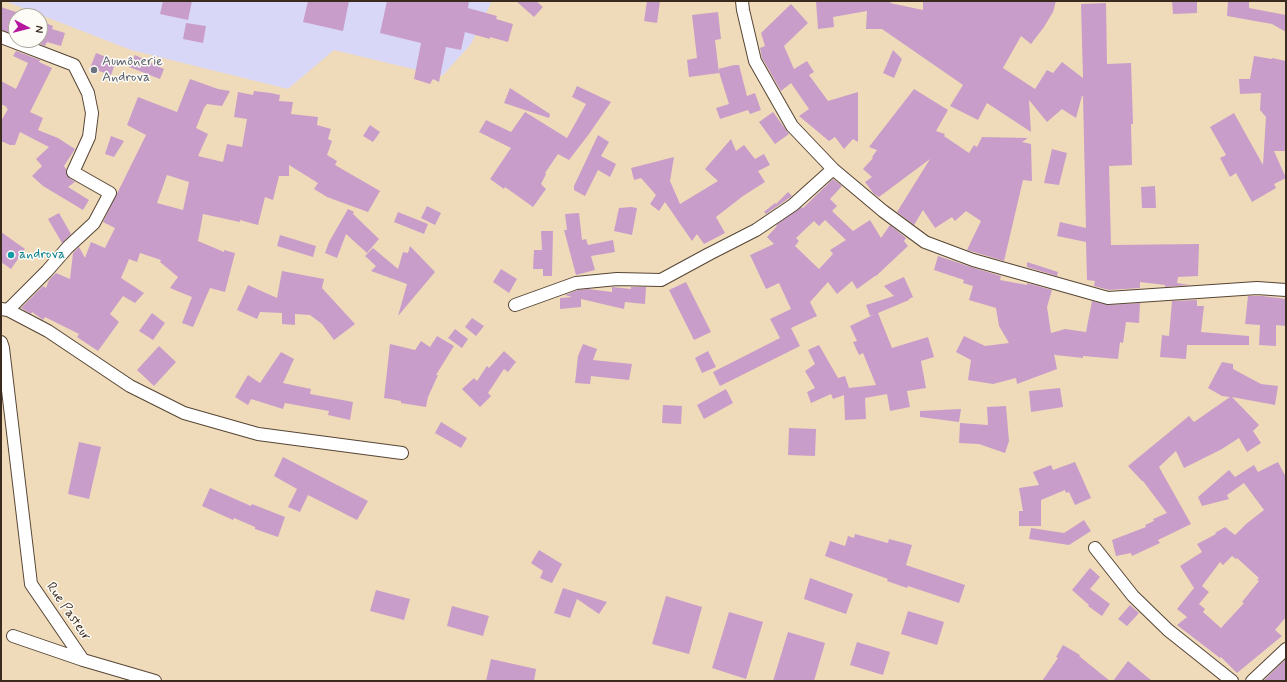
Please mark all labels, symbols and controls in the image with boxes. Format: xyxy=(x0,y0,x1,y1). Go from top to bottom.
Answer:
north arrow xyxy=(8,8,48,48)
text: N xyxy=(32,25,46,34)
place label: Aumônerie Androva xyxy=(102,54,163,86)
marker: Aumônerie Androva xyxy=(89,65,99,75)
place label: androva xyxy=(19,247,65,263)
marker: androva xyxy=(6,250,16,260)
street label: Rue Pasteur xyxy=(42,580,94,644)

